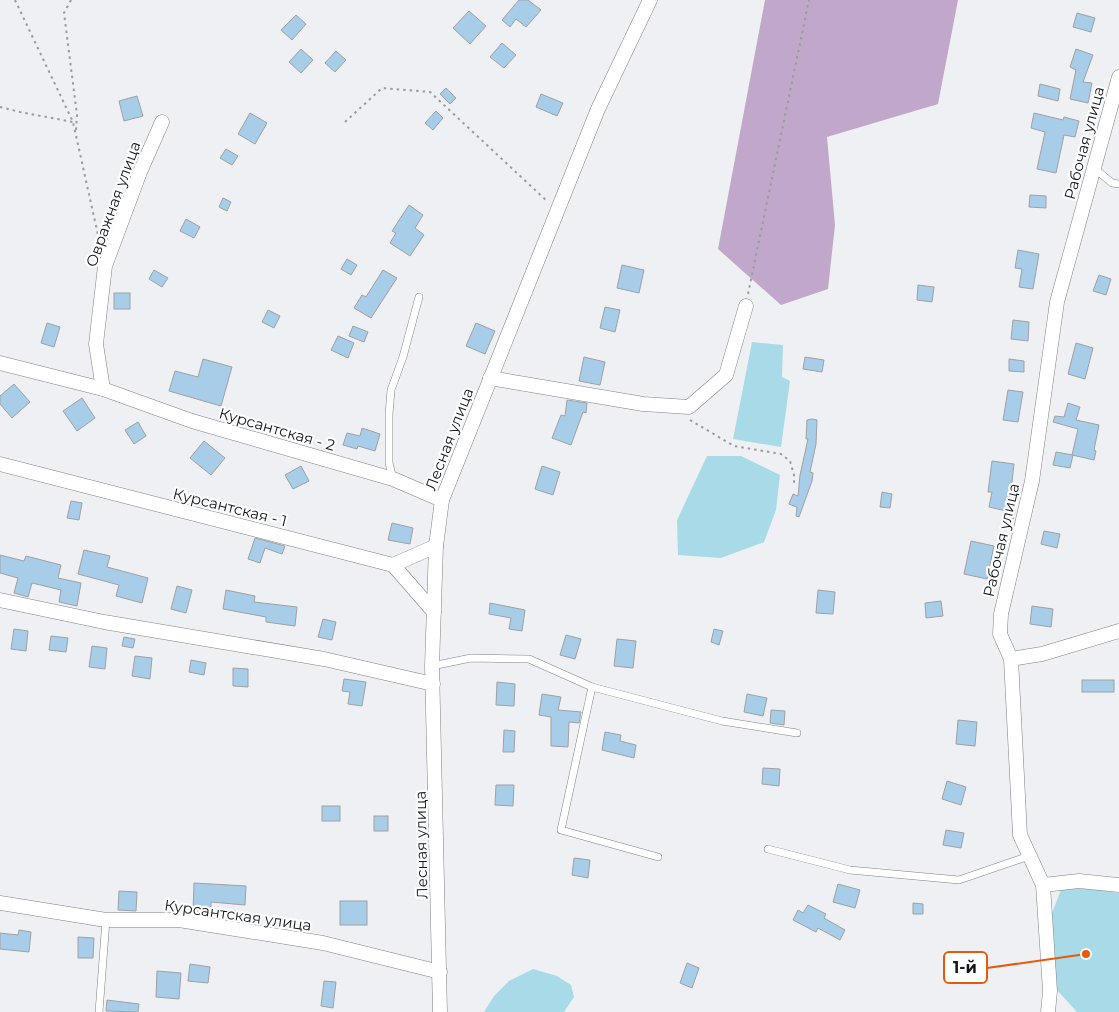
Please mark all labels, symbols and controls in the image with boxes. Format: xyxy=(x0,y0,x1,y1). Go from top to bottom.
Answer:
street label: Рабочая улица xyxy=(1060,84,1108,202)
street label: Овражная улица xyxy=(82,139,144,269)
street label: Лесная улица xyxy=(421,385,477,493)
street label: Курсантская - 2 xyxy=(217,403,337,455)
street label: Рабочая улица xyxy=(979,481,1023,599)
street label: Курсантская - 1 xyxy=(171,484,289,530)
street label: Лесная улица xyxy=(411,791,431,899)
street label: Курсантская улица xyxy=(163,895,313,935)
callout: 1-й xyxy=(944,952,987,983)
text: 1-й xyxy=(953,958,977,977)

